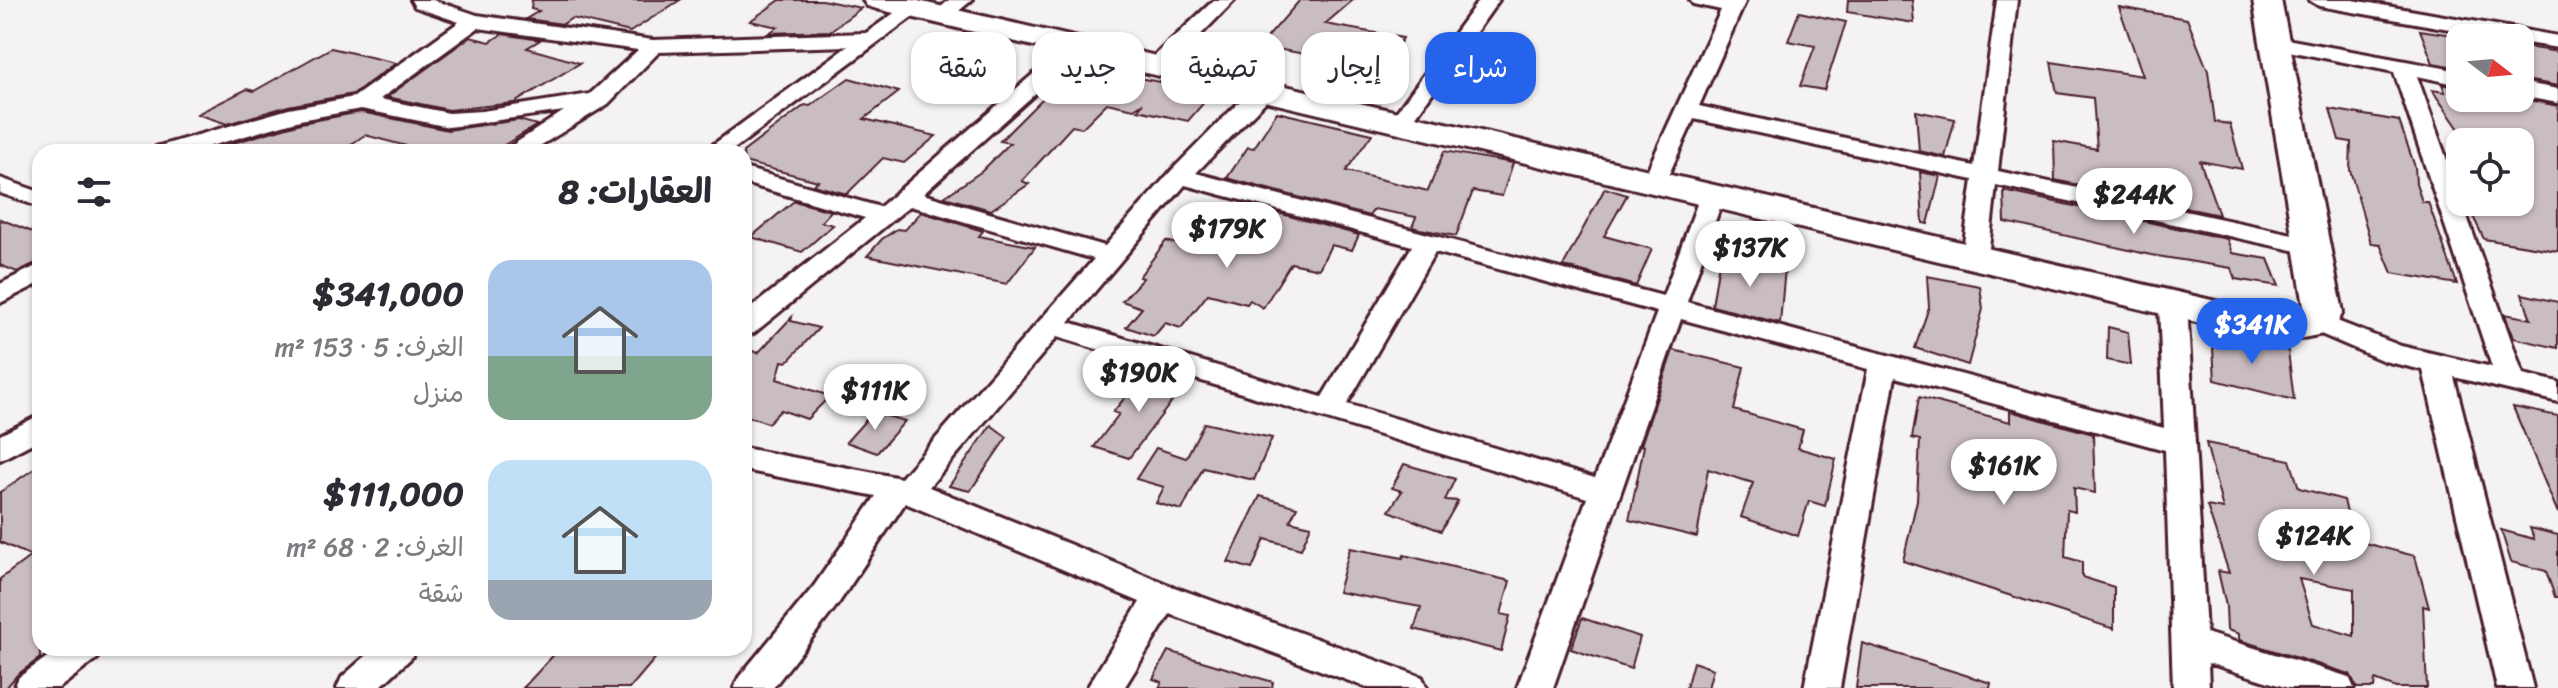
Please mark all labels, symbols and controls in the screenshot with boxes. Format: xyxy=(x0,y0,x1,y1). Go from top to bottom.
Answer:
north arrow xyxy=(2446,24,2534,112)
map controls xyxy=(2446,24,2534,216)
chip: شقة xyxy=(911,32,1016,104)
chip: جديد xyxy=(1032,32,1145,104)
chip: تصفية xyxy=(1161,32,1285,104)
chip: إيجار xyxy=(1301,32,1409,104)
chip: شراء xyxy=(1425,32,1536,104)
button: locate xyxy=(2446,128,2534,216)
text: العقارات: 8 xyxy=(558,162,712,222)
pin: $244K xyxy=(2078,168,2190,236)
icon: filters xyxy=(72,170,116,214)
text: $244K xyxy=(2094,171,2174,217)
pin: $179K xyxy=(1171,202,1283,270)
text: $179K xyxy=(1189,205,1265,251)
pin: $137K xyxy=(1694,221,1806,289)
text: $137K xyxy=(1713,224,1787,270)
text: $341,000 xyxy=(313,264,464,324)
icon: home xyxy=(552,292,648,388)
pin: $341K xyxy=(2196,298,2308,366)
text: $341K xyxy=(2215,301,2289,347)
text: الغرف: 5 · 153 m² xyxy=(275,324,464,370)
pin: $190K xyxy=(1083,346,1195,414)
text: $190K xyxy=(1101,349,1177,395)
pin: $111K xyxy=(819,364,931,432)
text: $111K xyxy=(842,367,908,413)
text: منزل xyxy=(413,370,464,416)
pin: $161K xyxy=(1948,439,2060,507)
text: $161K xyxy=(1969,442,2039,488)
text: $111,000 xyxy=(324,464,464,524)
icon: home xyxy=(552,492,648,588)
pin: $124K xyxy=(2258,509,2370,577)
text: $124K xyxy=(2276,512,2352,558)
text: الغرف: 2 · 68 m² xyxy=(287,524,464,570)
text: شقة xyxy=(419,570,464,616)

